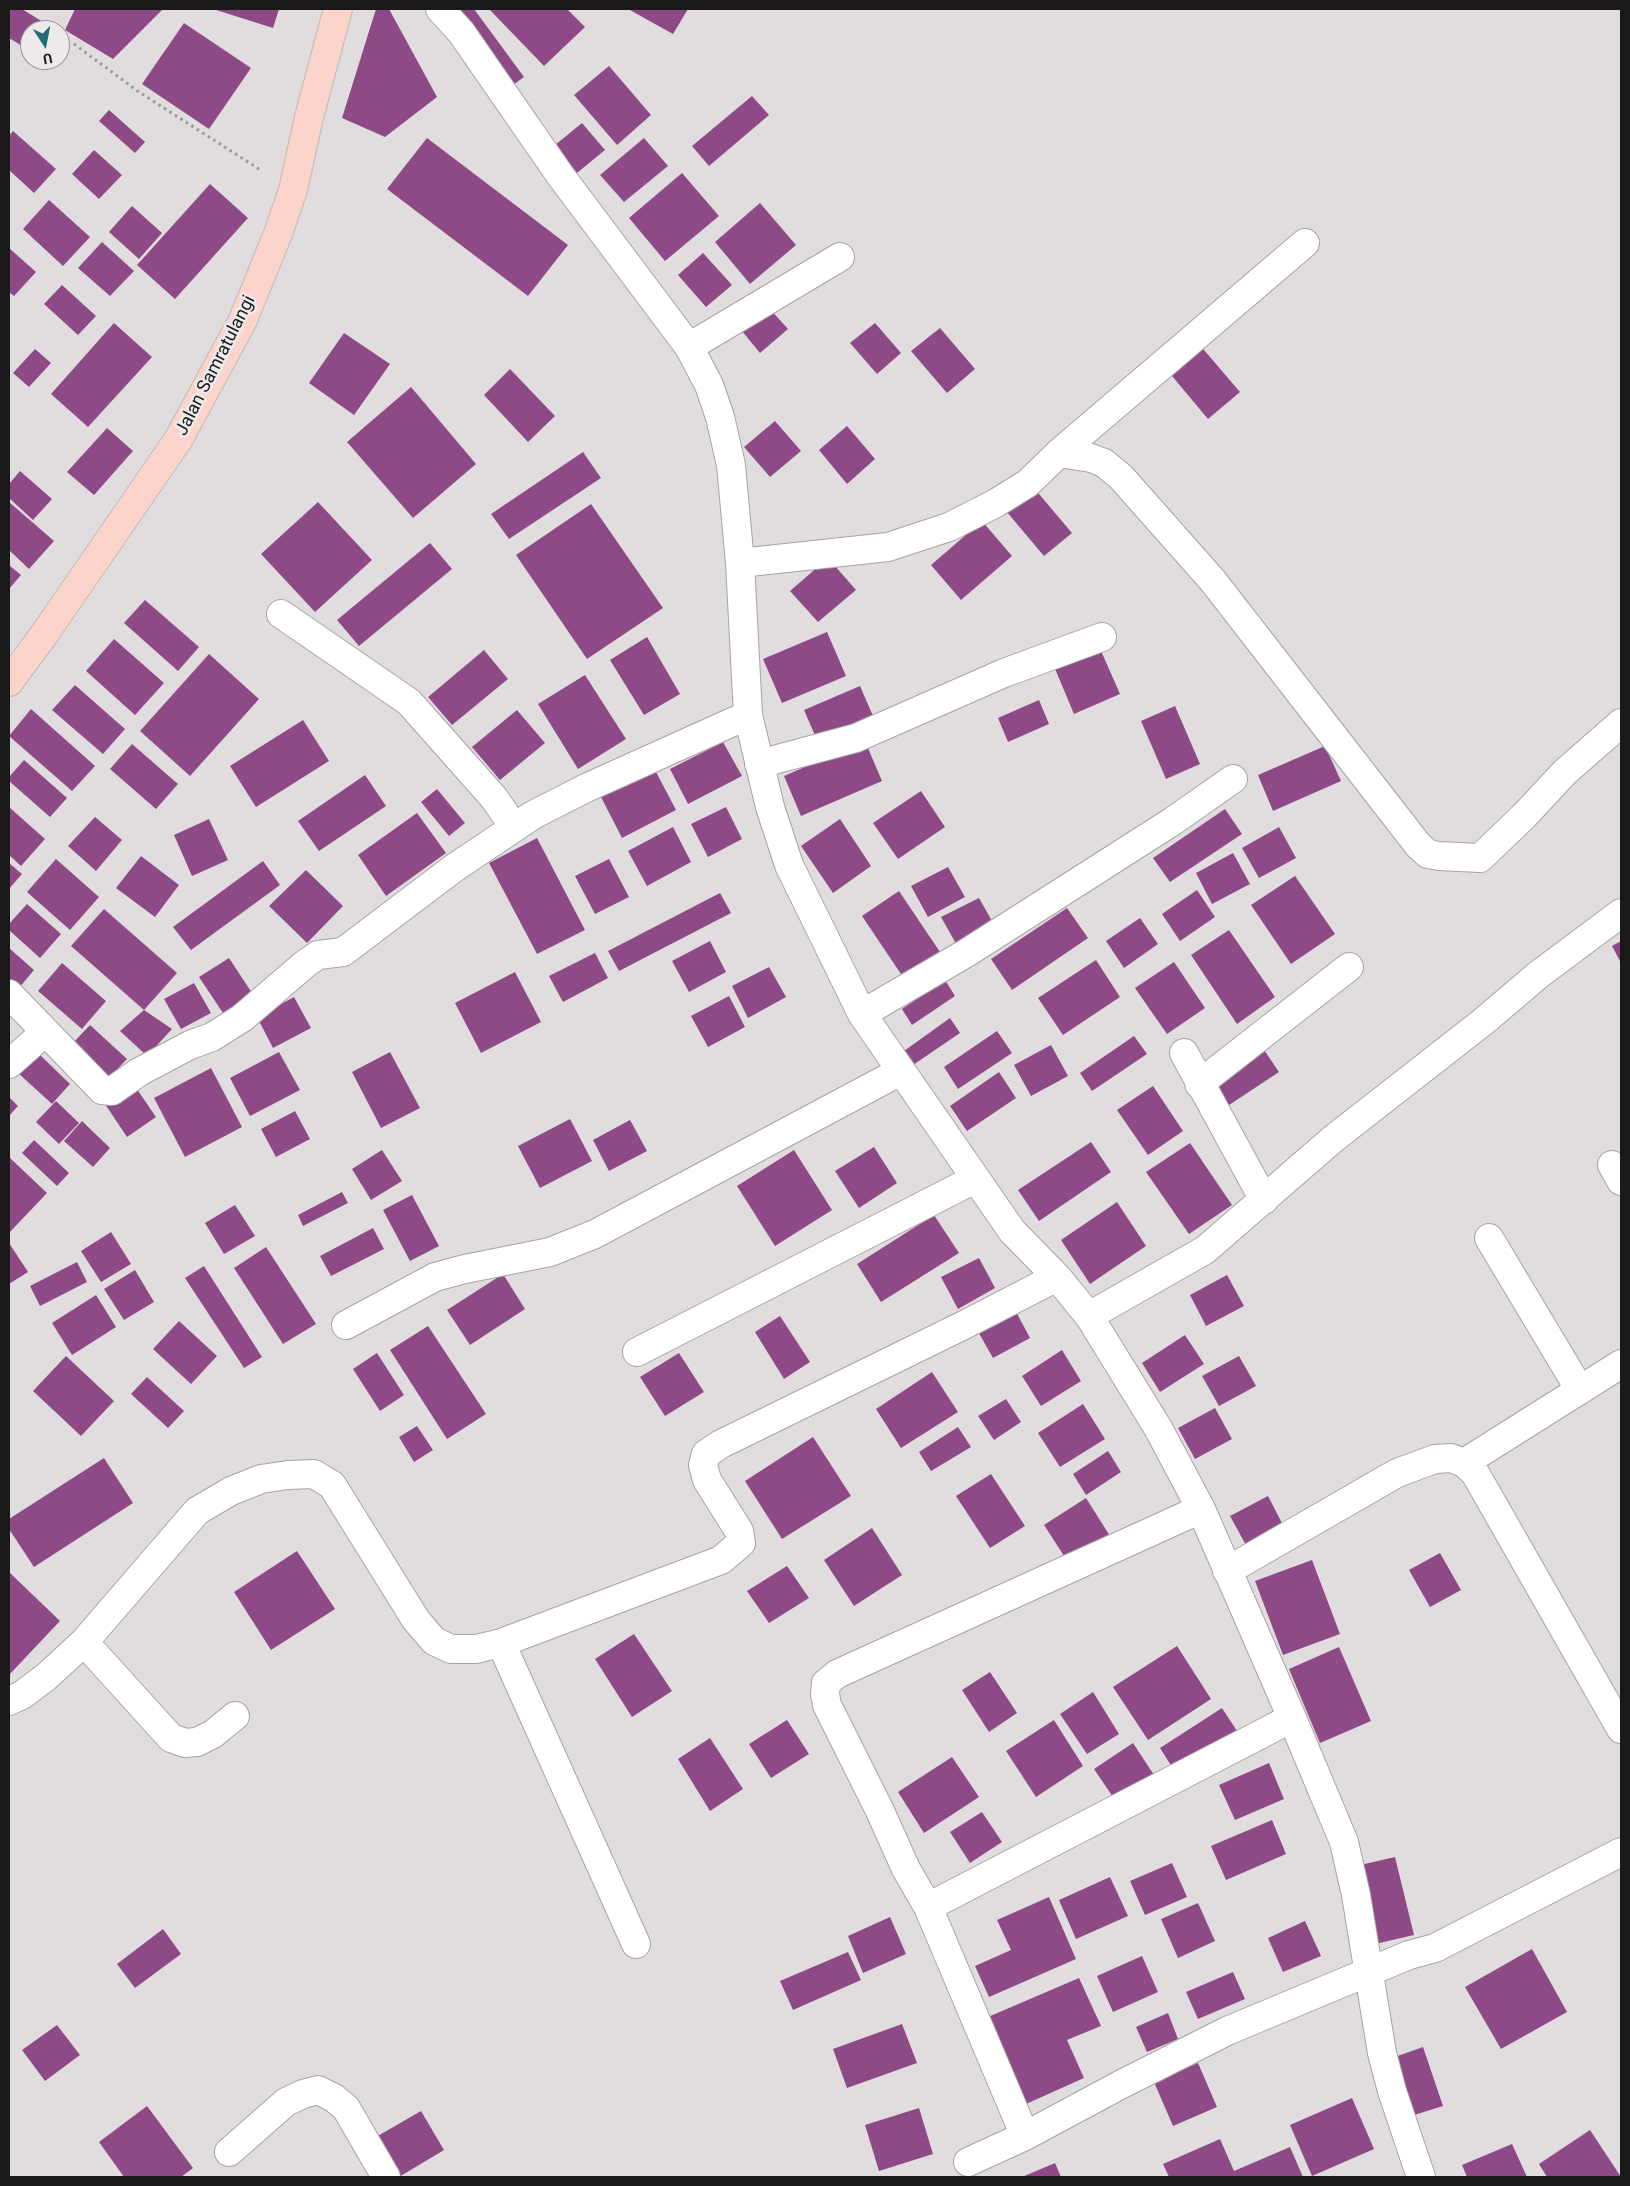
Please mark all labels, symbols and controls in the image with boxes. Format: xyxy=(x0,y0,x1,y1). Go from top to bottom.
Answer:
north arrow xyxy=(20,20,70,70)
text: U xyxy=(42,50,54,67)
street label: Jalan Samratulangi xyxy=(171,292,261,440)

